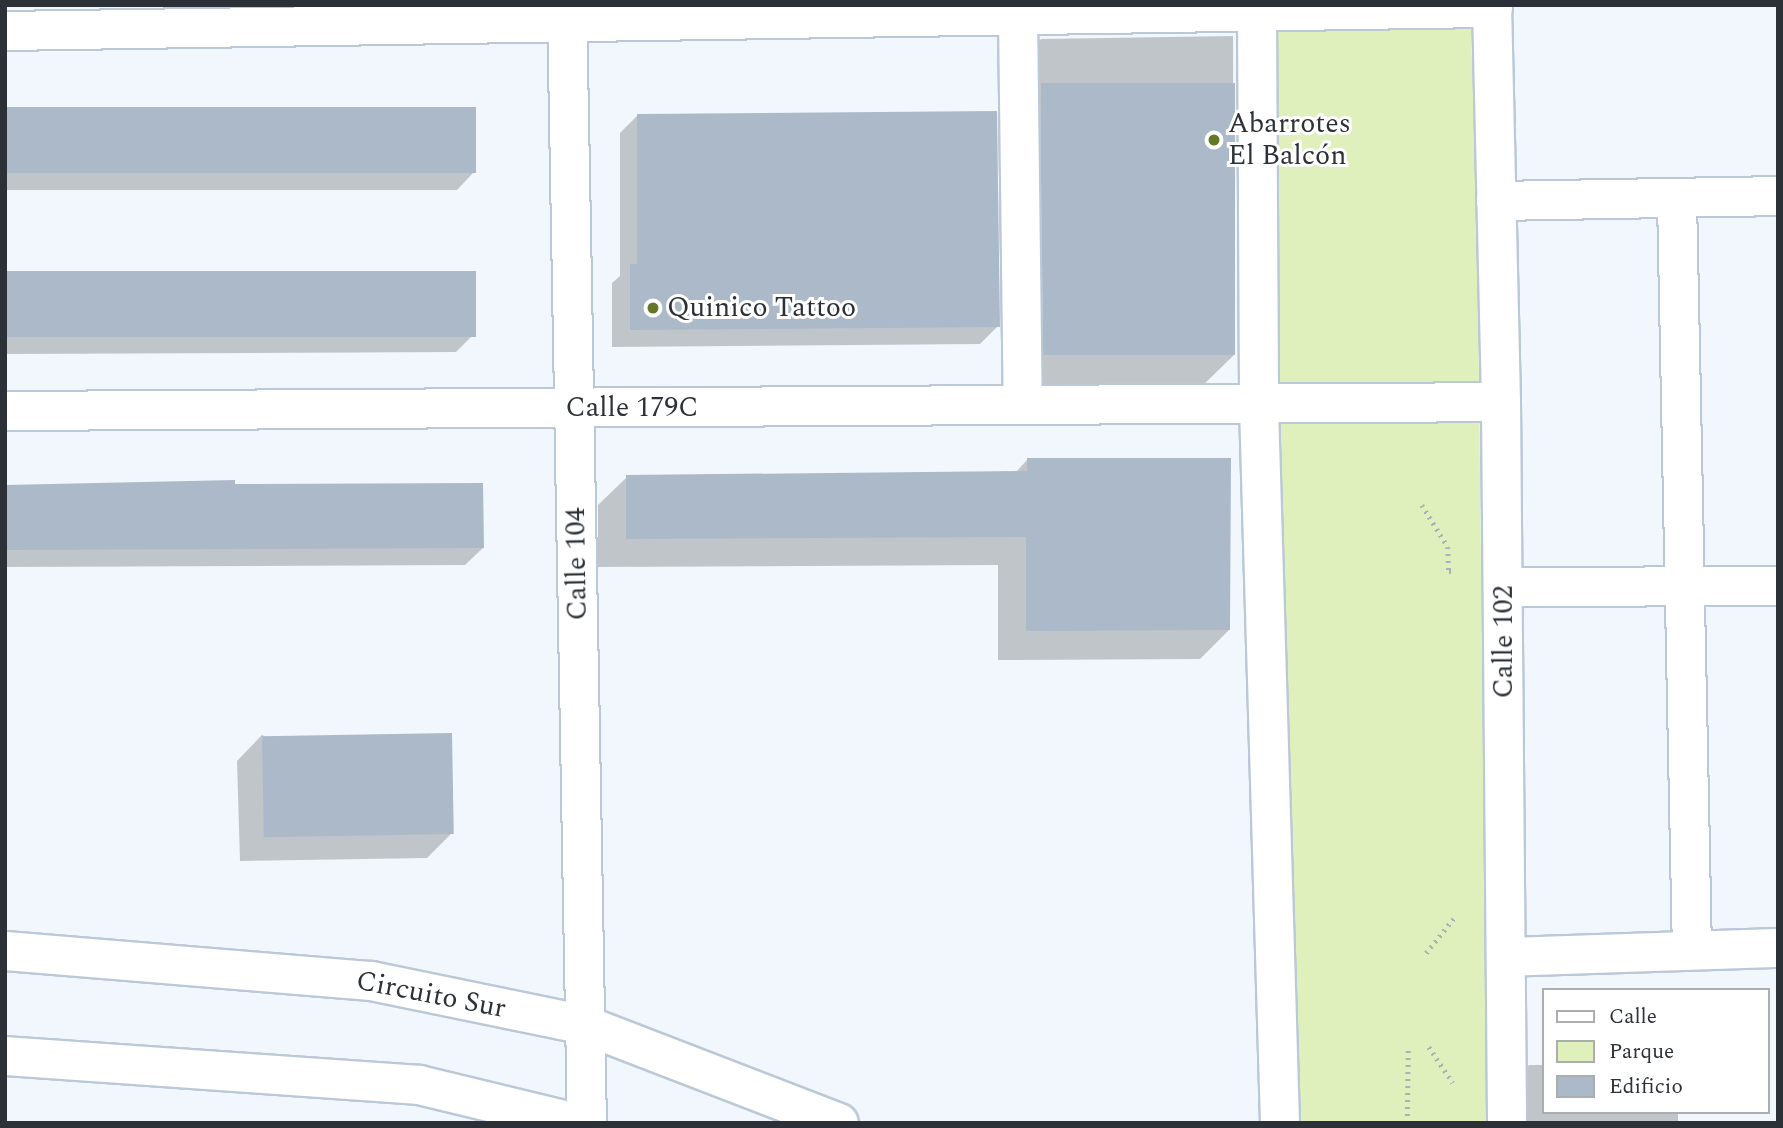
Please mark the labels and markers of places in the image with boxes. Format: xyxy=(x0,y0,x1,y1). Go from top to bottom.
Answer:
place label: Abarrotes El Balcón xyxy=(1228,107,1351,173)
marker: Abarrotes El Balcón xyxy=(1206,132,1222,148)
place label: Quinico Tattoo xyxy=(667,291,856,325)
marker: Quinico Tattoo xyxy=(645,300,661,316)

